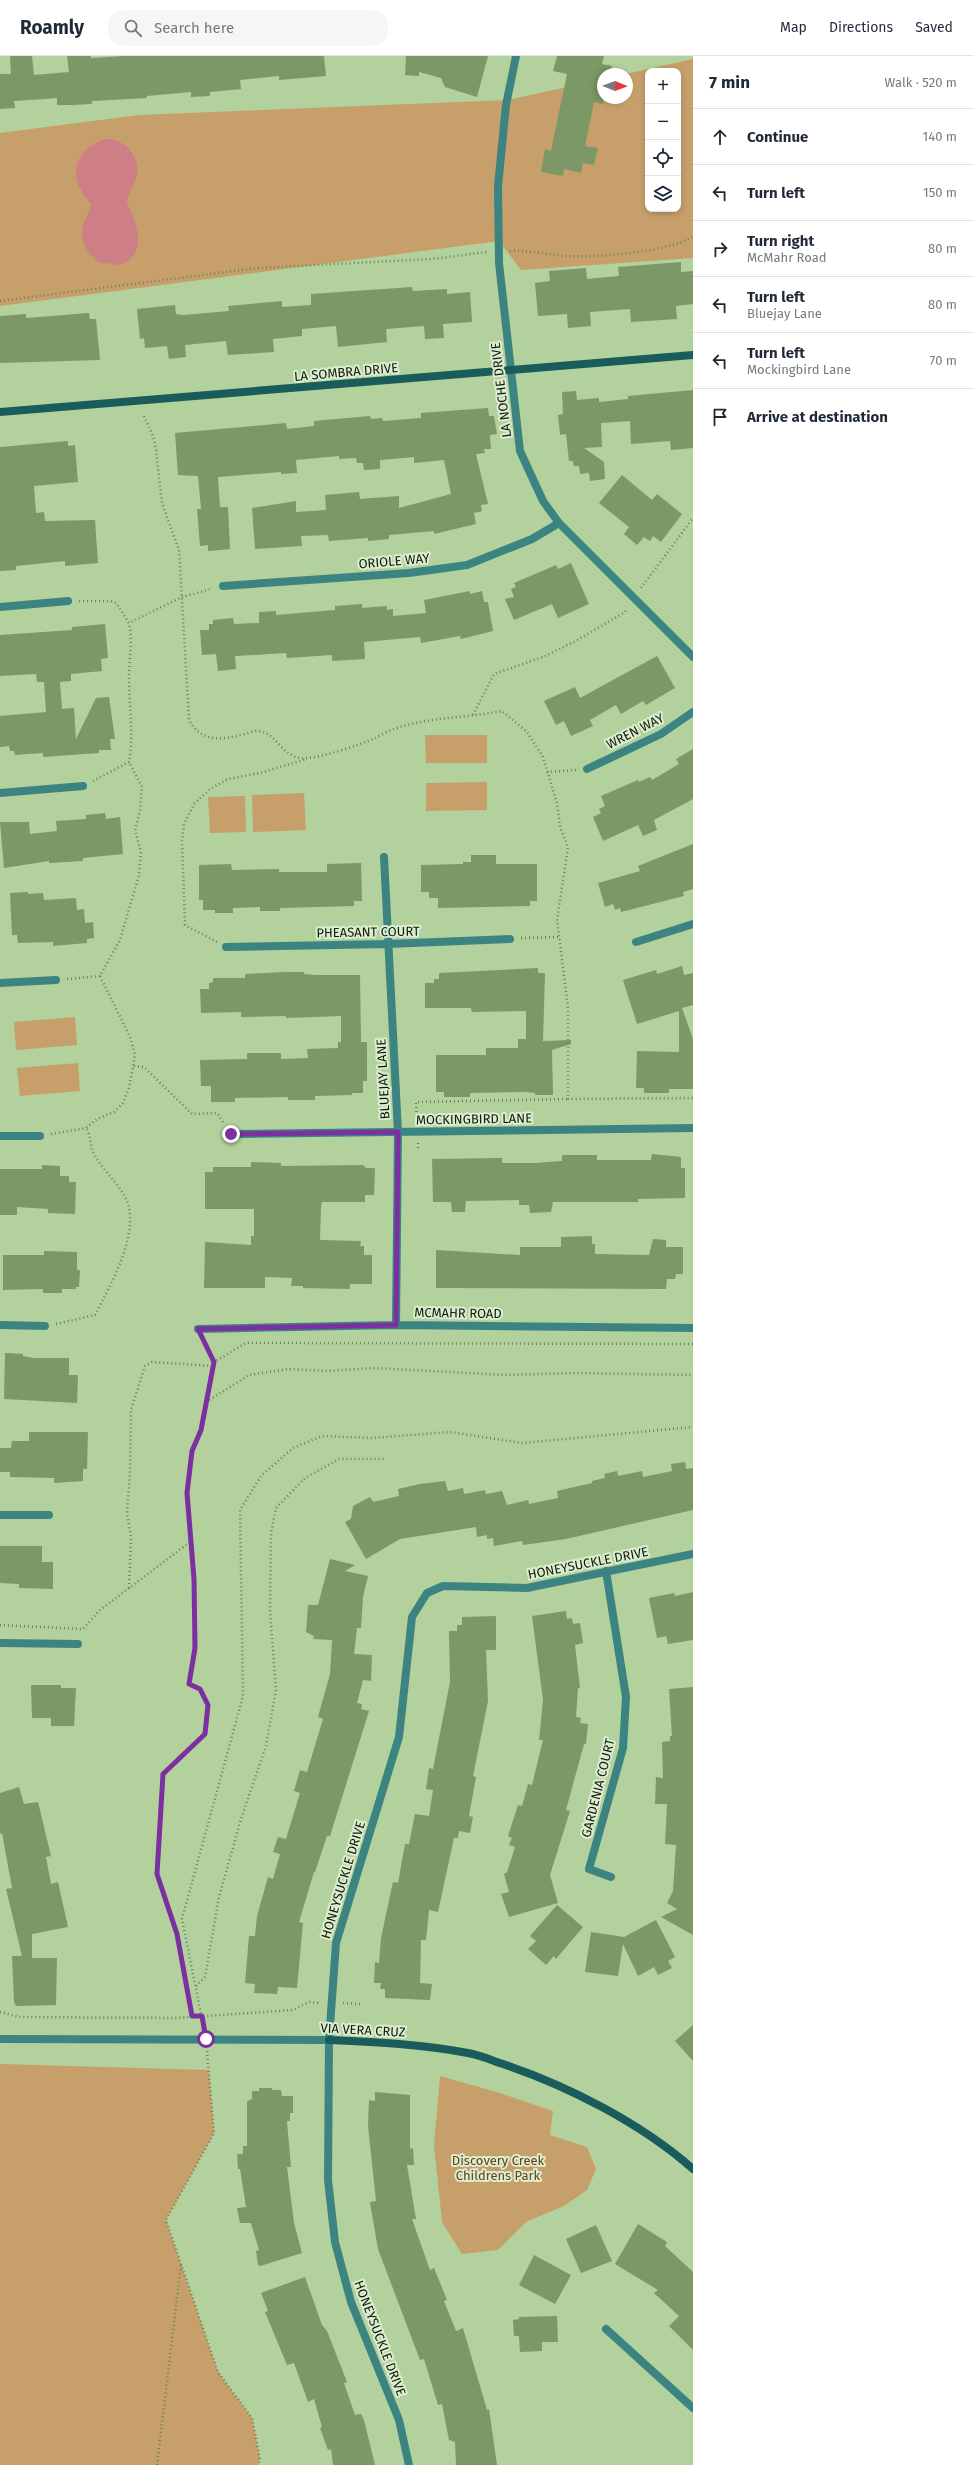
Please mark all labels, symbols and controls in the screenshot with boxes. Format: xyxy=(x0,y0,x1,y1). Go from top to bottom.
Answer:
search box xyxy=(108,10,388,46)
text: Roamly xyxy=(20,16,84,39)
icon: search xyxy=(122,17,144,39)
text: Search here xyxy=(154,19,234,37)
text: Map xyxy=(780,19,807,36)
text: Directions xyxy=(829,19,893,36)
text: Saved xyxy=(915,19,953,36)
north arrow xyxy=(597,68,633,104)
map controls xyxy=(645,68,681,212)
button: + xyxy=(645,68,681,104)
text: 7 min xyxy=(709,72,750,93)
text: Walk · 520 m xyxy=(885,75,957,90)
button: − xyxy=(645,104,681,140)
icon: ahead xyxy=(709,126,731,148)
text: Continue xyxy=(747,128,808,146)
text: 140 m xyxy=(923,129,957,144)
button: locate xyxy=(645,140,681,176)
button: layers xyxy=(645,176,681,212)
icon: left xyxy=(709,182,731,204)
text: Turn left xyxy=(747,184,805,202)
text: 150 m xyxy=(923,185,957,200)
text: Turn right xyxy=(747,232,814,250)
icon: right xyxy=(709,238,731,260)
text: 80 m xyxy=(928,241,957,256)
text: McMahr Road xyxy=(747,250,827,265)
text: Turn left xyxy=(747,288,805,306)
icon: left xyxy=(709,294,731,316)
text: 80 m xyxy=(928,297,957,312)
text: Bluejay Lane xyxy=(747,306,822,321)
street label: LA NOCHE DRIVE xyxy=(488,341,514,439)
text: Turn left xyxy=(747,344,805,362)
icon: left xyxy=(709,350,731,372)
text: 70 m xyxy=(930,353,957,368)
street label: LA SOMBRA DRIVE xyxy=(293,360,399,384)
text: Mockingbird Lane xyxy=(747,362,851,377)
icon: arrive xyxy=(709,406,731,428)
text: Arrive at destination xyxy=(747,408,888,426)
street label: ORIOLE WAY xyxy=(358,550,431,572)
street label: WREN WAY xyxy=(604,710,667,752)
street label: PHEASANT COURT xyxy=(316,924,420,940)
street label: BLUEJAY LANE xyxy=(373,1038,393,1120)
street label: MOCKINGBIRD LANE xyxy=(416,1110,532,1128)
route end xyxy=(222,1125,240,1143)
street label: MCMAHR ROAD xyxy=(414,1305,502,1321)
street label: HONEYSUCKLE DRIVE xyxy=(527,1544,649,1582)
street label: GARDENIA COURT xyxy=(578,1737,618,1839)
street label: HONEYSUCKLE DRIVE xyxy=(318,1819,368,1941)
street label: VIA VERA CRUZ xyxy=(320,2020,406,2040)
route start xyxy=(197,2030,215,2048)
park label: Discovery Creek Childrens Park xyxy=(452,2153,545,2183)
street label: HONEYSUCKLE DRIVE xyxy=(351,2278,409,2398)

